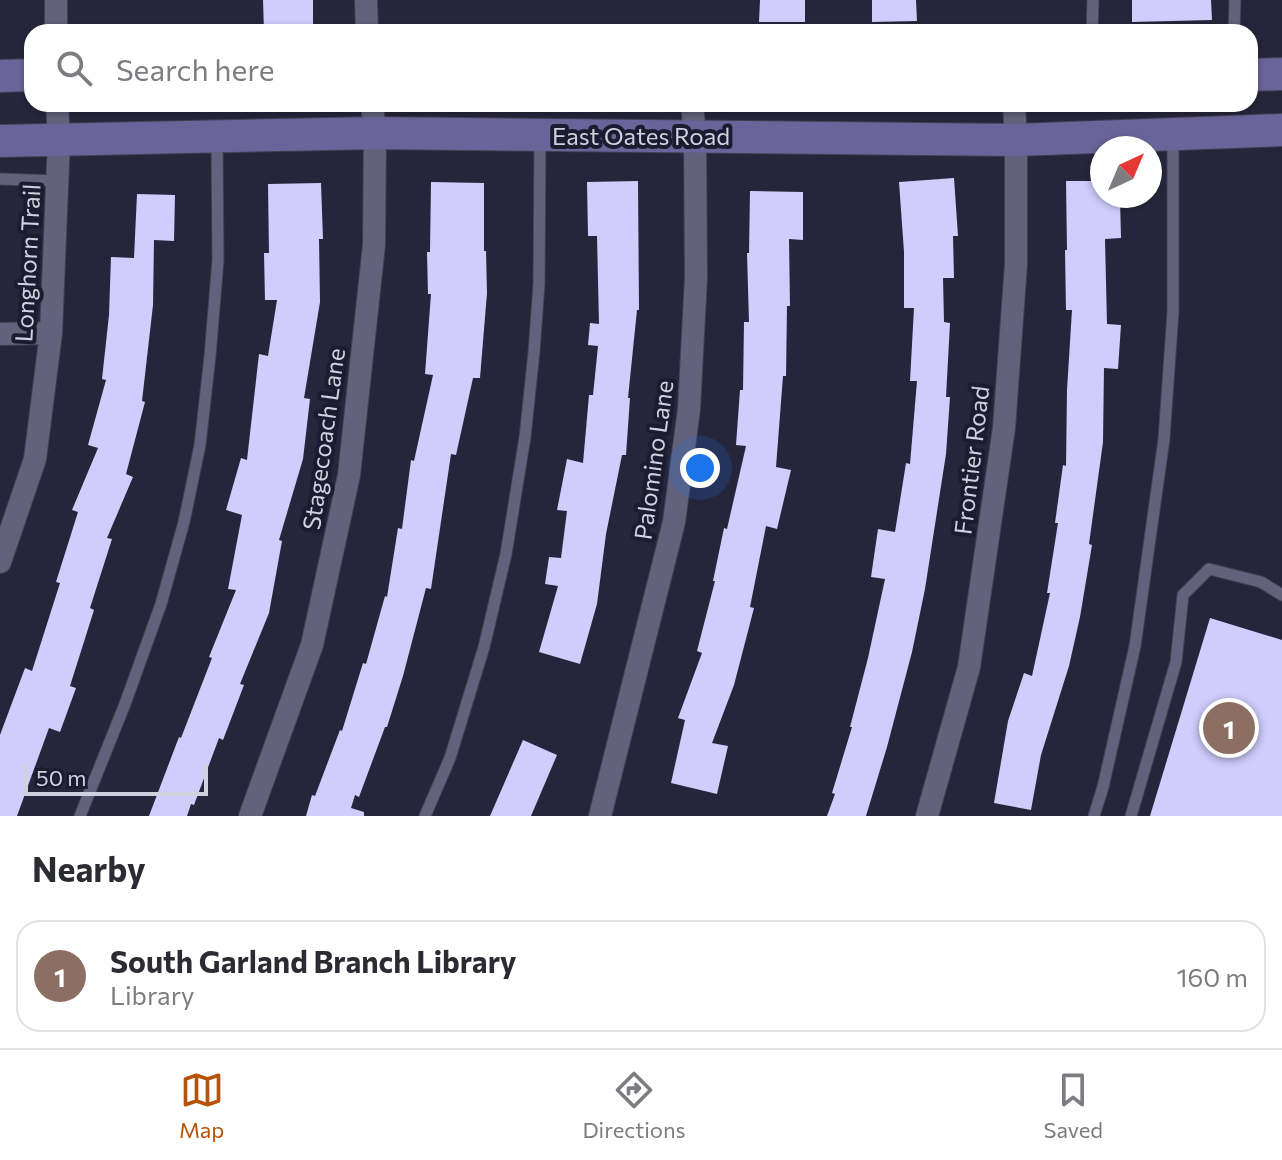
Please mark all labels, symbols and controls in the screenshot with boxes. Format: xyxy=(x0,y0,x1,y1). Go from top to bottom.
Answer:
search box xyxy=(24,24,1258,112)
icon: search xyxy=(52,46,96,90)
text: Search here xyxy=(116,50,275,87)
street label: East Oates Road xyxy=(552,121,730,150)
north arrow xyxy=(1090,136,1162,208)
street label: Longhorn Trail xyxy=(8,183,46,343)
street label: Stagecoach Lane xyxy=(296,346,350,532)
street label: Palomino Lane xyxy=(627,378,679,542)
street label: Frontier Road xyxy=(947,384,995,536)
your location xyxy=(680,448,720,488)
pin: 1 xyxy=(1203,698,1255,758)
scale bar xyxy=(24,760,208,796)
text: 50 m xyxy=(36,764,86,791)
text: Nearby xyxy=(32,847,146,889)
text: South Garland Branch Library xyxy=(110,942,516,979)
text: 1 xyxy=(54,961,66,992)
text: 160 m xyxy=(1176,961,1248,992)
text: Library xyxy=(110,979,195,1010)
tab: Map xyxy=(179,1068,224,1143)
tab: Directions xyxy=(582,1068,686,1143)
tab: Saved xyxy=(1044,1068,1103,1143)

